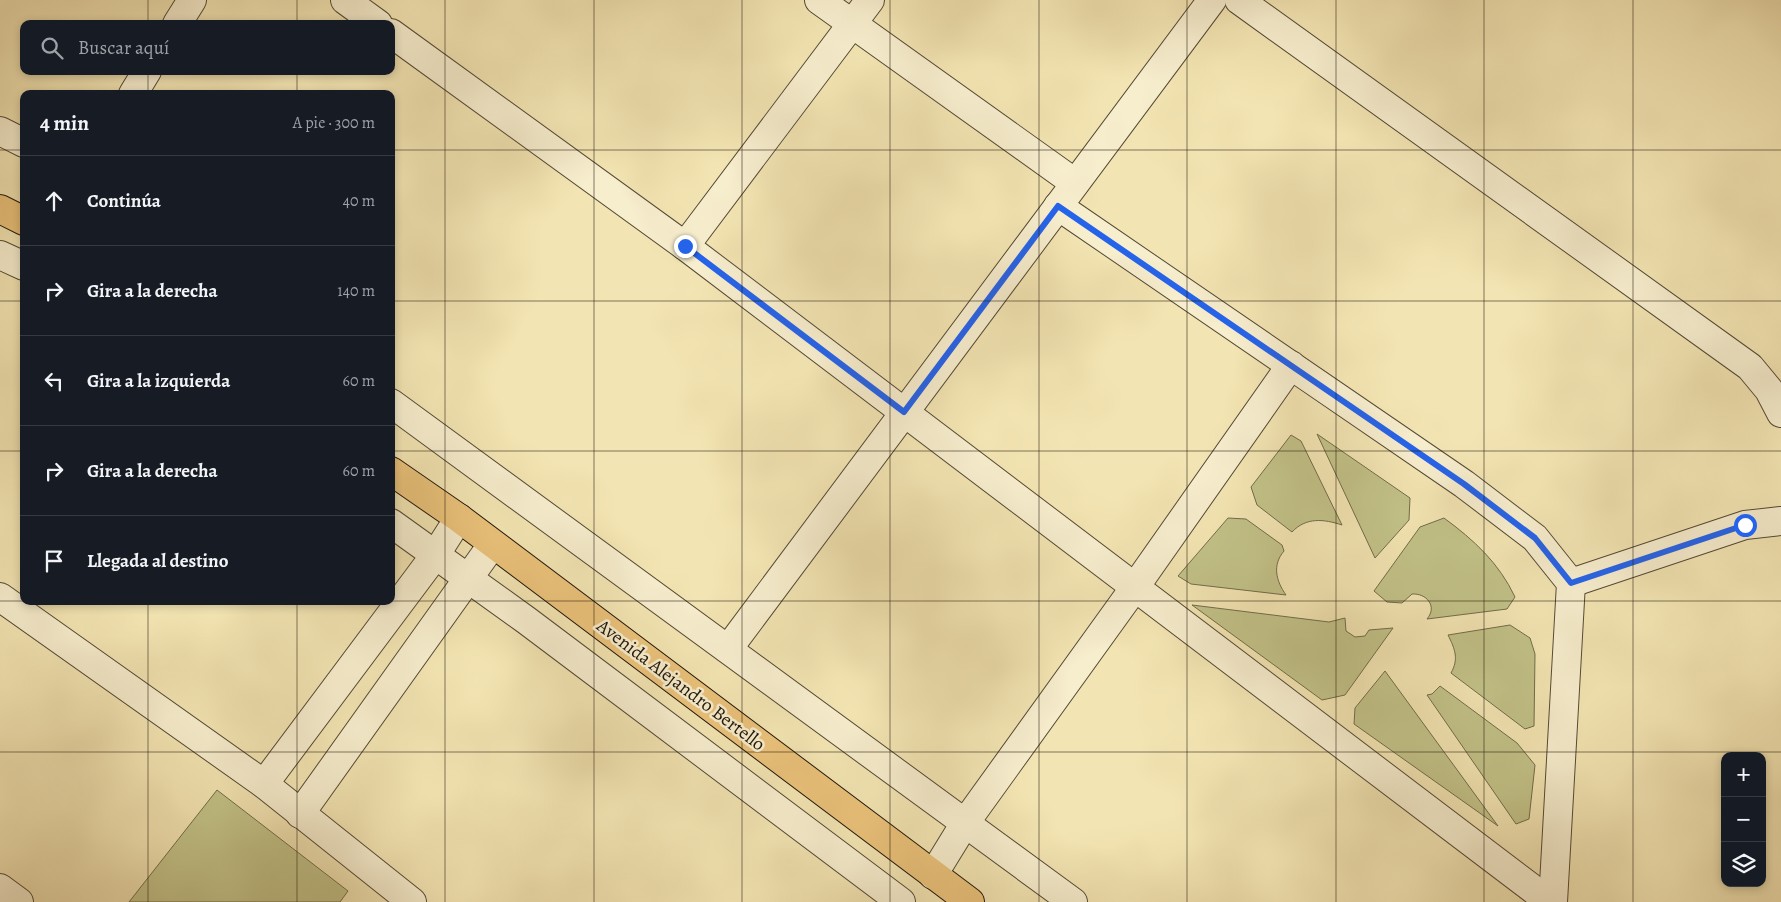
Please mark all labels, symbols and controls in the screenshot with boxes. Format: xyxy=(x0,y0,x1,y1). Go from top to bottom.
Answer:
search box xyxy=(20,20,395,75)
icon: search xyxy=(38,34,66,62)
text: Buscar aquí xyxy=(78,35,169,61)
text: 4 min xyxy=(40,109,89,137)
text: A pie · 300 m xyxy=(293,112,375,134)
icon: ahead xyxy=(40,187,68,215)
text: Continúa xyxy=(87,188,161,214)
text: 40 m xyxy=(343,190,375,212)
route end xyxy=(674,235,697,258)
icon: right xyxy=(40,277,68,305)
text: Gira a la derecha xyxy=(87,278,218,304)
text: 140 m xyxy=(337,280,375,302)
icon: left xyxy=(40,367,68,395)
text: Gira a la izquierda xyxy=(87,368,230,394)
text: 60 m xyxy=(343,370,375,392)
icon: right xyxy=(40,457,68,485)
text: Gira a la derecha xyxy=(87,458,218,484)
text: 60 m xyxy=(343,460,375,482)
route start xyxy=(1734,514,1757,537)
icon: arrive xyxy=(40,547,68,575)
text: Llegada al destino xyxy=(87,548,229,574)
street label: Avenida Alejandro Bertello xyxy=(591,612,771,757)
map controls xyxy=(1721,752,1766,887)
button: + xyxy=(1721,752,1766,797)
button: − xyxy=(1721,797,1766,842)
button: layers xyxy=(1721,842,1766,887)

